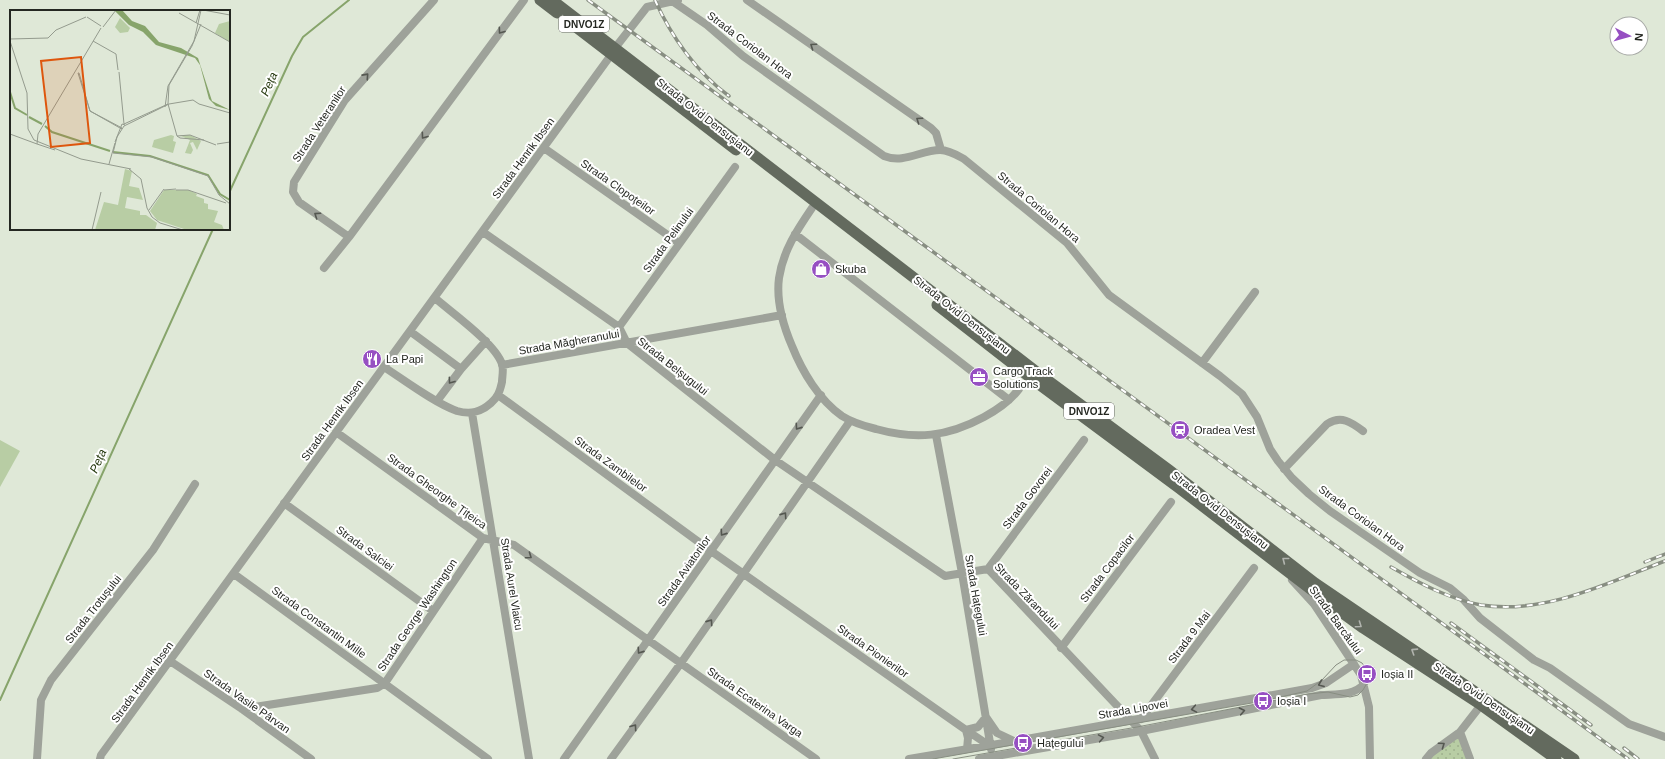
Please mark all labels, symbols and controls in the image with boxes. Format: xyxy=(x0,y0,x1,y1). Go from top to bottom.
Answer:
street label: Strada Coriolan Hora xyxy=(705,9,796,81)
inset map xyxy=(10,10,230,230)
road number: DNVO1Z xyxy=(559,16,609,32)
north arrow xyxy=(1609,16,1649,56)
one-way arrow xyxy=(499,27,506,34)
text: N xyxy=(1633,32,1645,42)
one-way arrow xyxy=(810,43,817,50)
water label: Peța xyxy=(258,70,281,98)
one-way arrow xyxy=(362,74,369,81)
street label: Strada Ovid Densușianu xyxy=(654,76,756,158)
street label: Strada Veteranilor xyxy=(290,84,348,164)
street label: Strada Henrik Ibsen xyxy=(490,115,556,201)
one-way arrow xyxy=(916,117,923,125)
one-way arrow xyxy=(421,132,429,139)
street label: Strada Clopoțeilor xyxy=(578,157,658,217)
street label: Strada Coriolan Hora xyxy=(996,169,1083,245)
street label: Strada Pelinului xyxy=(640,205,696,275)
one-way arrow xyxy=(314,212,321,220)
shop icon: Skuba xyxy=(810,258,832,280)
place label: Skuba xyxy=(835,263,867,275)
street label: Strada Ovid Densușianu xyxy=(911,274,1013,356)
street label: Strada Măgheranului xyxy=(518,327,620,357)
street label: Strada Belșugului xyxy=(635,335,711,397)
restaurant icon: La Papi xyxy=(361,348,383,370)
place label: La Papi xyxy=(386,353,423,365)
place label: Cargo Track Solutions xyxy=(993,365,1053,390)
office icon: Cargo Track Solutions xyxy=(968,366,990,388)
street label: Strada Henrik Ibsen xyxy=(299,377,365,463)
one-way arrow xyxy=(449,377,456,384)
road number: DNVO1Z xyxy=(1064,403,1114,419)
station icon: Oradea Vest xyxy=(1169,419,1191,441)
one-way arrow xyxy=(795,423,803,430)
place label: Oradea Vest xyxy=(1194,424,1255,436)
street label: Strada Zambilelor xyxy=(572,434,650,495)
water label: Peța xyxy=(87,447,110,475)
street label: Strada Gheorghe Țițeica xyxy=(385,451,490,532)
street label: Strada Govorei xyxy=(1000,465,1054,531)
street label: Strada Ovid Densușianu xyxy=(1169,469,1271,551)
street label: Strada Coriolan Hora xyxy=(1317,483,1408,554)
one-way arrow xyxy=(779,513,786,520)
street label: Strada Salciei xyxy=(334,523,396,573)
one-way arrow xyxy=(721,529,728,536)
street label: Strada Copacilor xyxy=(1078,531,1137,604)
street label: Strada Aviatorilor xyxy=(655,533,713,609)
street label: Strada Aurel Vlaicu xyxy=(499,537,525,631)
one-way arrow xyxy=(525,551,532,559)
street label: Strada Hațegului xyxy=(963,554,989,636)
street label: Strada George Washington xyxy=(375,557,459,673)
one-way arrow xyxy=(1282,557,1289,564)
street label: Strada Zărandului xyxy=(992,560,1062,632)
street label: Strada Trotușului xyxy=(63,573,123,645)
street label: Strada Constantin Mille xyxy=(269,584,369,660)
street label: Strada Barcăului xyxy=(1307,584,1365,656)
street label: Strada 9 Mai xyxy=(1165,608,1213,666)
one-way arrow xyxy=(705,619,713,626)
one-way arrow xyxy=(1355,621,1362,628)
street label: Strada Pionierilor xyxy=(835,622,911,680)
street label: Strada Henrik Ibsen xyxy=(109,639,175,725)
one-way arrow xyxy=(637,647,645,654)
one-way arrow xyxy=(1411,648,1418,656)
street label: Strada Ovid Densușianu xyxy=(1431,660,1537,736)
bus stop icon: Ioșia II xyxy=(1356,663,1378,685)
street label: Strada Ecaterina Varga xyxy=(705,665,806,740)
street label: Strada Vasile Pârvan xyxy=(202,667,292,735)
place label: Ioșia II xyxy=(1381,668,1413,680)
one-way arrow xyxy=(1318,680,1325,688)
bus stop icon: Ioșia I xyxy=(1252,690,1274,712)
place label: Ioșia I xyxy=(1277,695,1306,707)
street label: Strada Lipovei xyxy=(1097,697,1169,721)
one-way arrow xyxy=(1191,705,1197,713)
one-way arrow xyxy=(1239,707,1245,715)
one-way arrow xyxy=(629,725,636,732)
bus stop icon: Hațegului xyxy=(1012,732,1034,754)
one-way arrow xyxy=(1097,734,1104,743)
place label: Hațegului xyxy=(1037,737,1083,749)
one-way arrow xyxy=(1438,742,1445,750)

